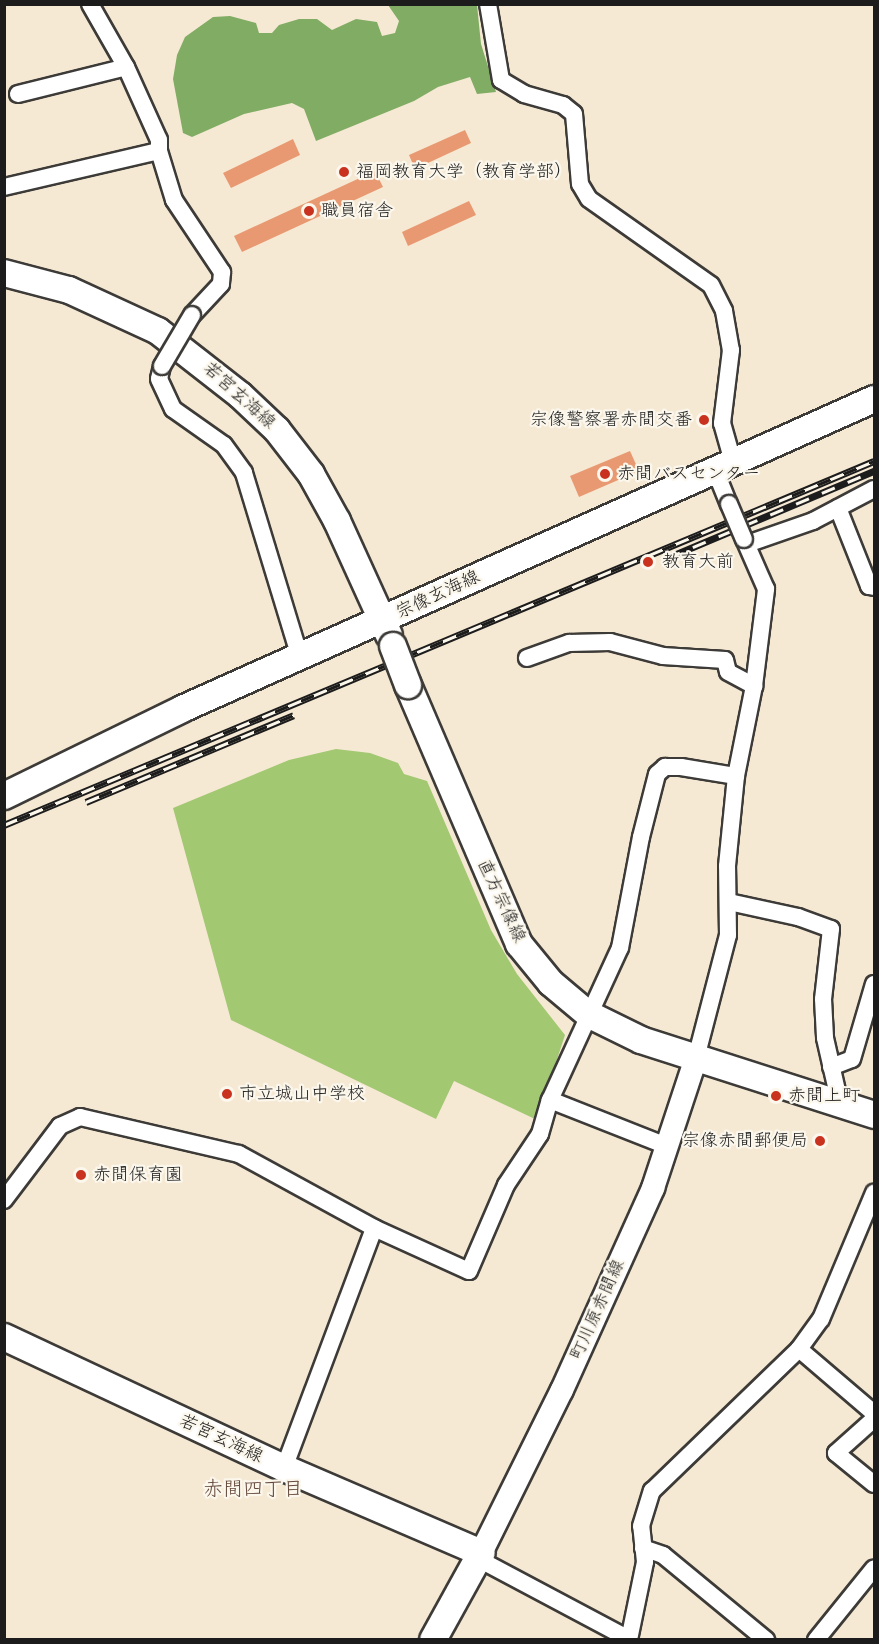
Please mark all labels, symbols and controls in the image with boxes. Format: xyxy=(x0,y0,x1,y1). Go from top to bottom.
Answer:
place label: 福岡教育大学（教育学部） xyxy=(356,161,572,183)
marker: 福岡教育大学（教育学部） xyxy=(337,165,351,179)
place label: 職員宿舎 xyxy=(321,200,393,222)
marker: 職員宿舎 xyxy=(302,204,316,218)
street label: 若宮玄海線 xyxy=(198,358,280,434)
place label: 宗像警察署赤間交番 xyxy=(530,409,692,431)
marker: 宗像警察署赤間交番 xyxy=(697,413,711,427)
place label: 赤間バスセンター xyxy=(617,463,761,485)
marker: 赤間バスセンター xyxy=(598,467,612,481)
place label: 教育大前 xyxy=(662,551,734,573)
marker: 教育大前 xyxy=(639,553,657,571)
street label: 宗像玄海線 xyxy=(393,566,483,624)
street label: 直方宗像線 xyxy=(472,856,530,946)
place label: 市立城山中学校 xyxy=(239,1083,365,1105)
place label: 赤間上町 xyxy=(788,1085,860,1107)
marker: 市立城山中学校 xyxy=(220,1087,234,1101)
marker: 赤間上町 xyxy=(769,1089,783,1103)
place label: 宗像赤間郵便局 xyxy=(682,1130,808,1152)
marker: 宗像赤間郵便局 xyxy=(813,1134,827,1148)
place label: 赤間保育園 xyxy=(93,1164,183,1186)
marker: 赤間保育園 xyxy=(74,1168,88,1182)
street label: 町川原赤間線 xyxy=(566,1256,630,1364)
street label: 若宮玄海線 xyxy=(176,1410,266,1468)
district label: 赤間四丁目 xyxy=(203,1477,303,1501)

